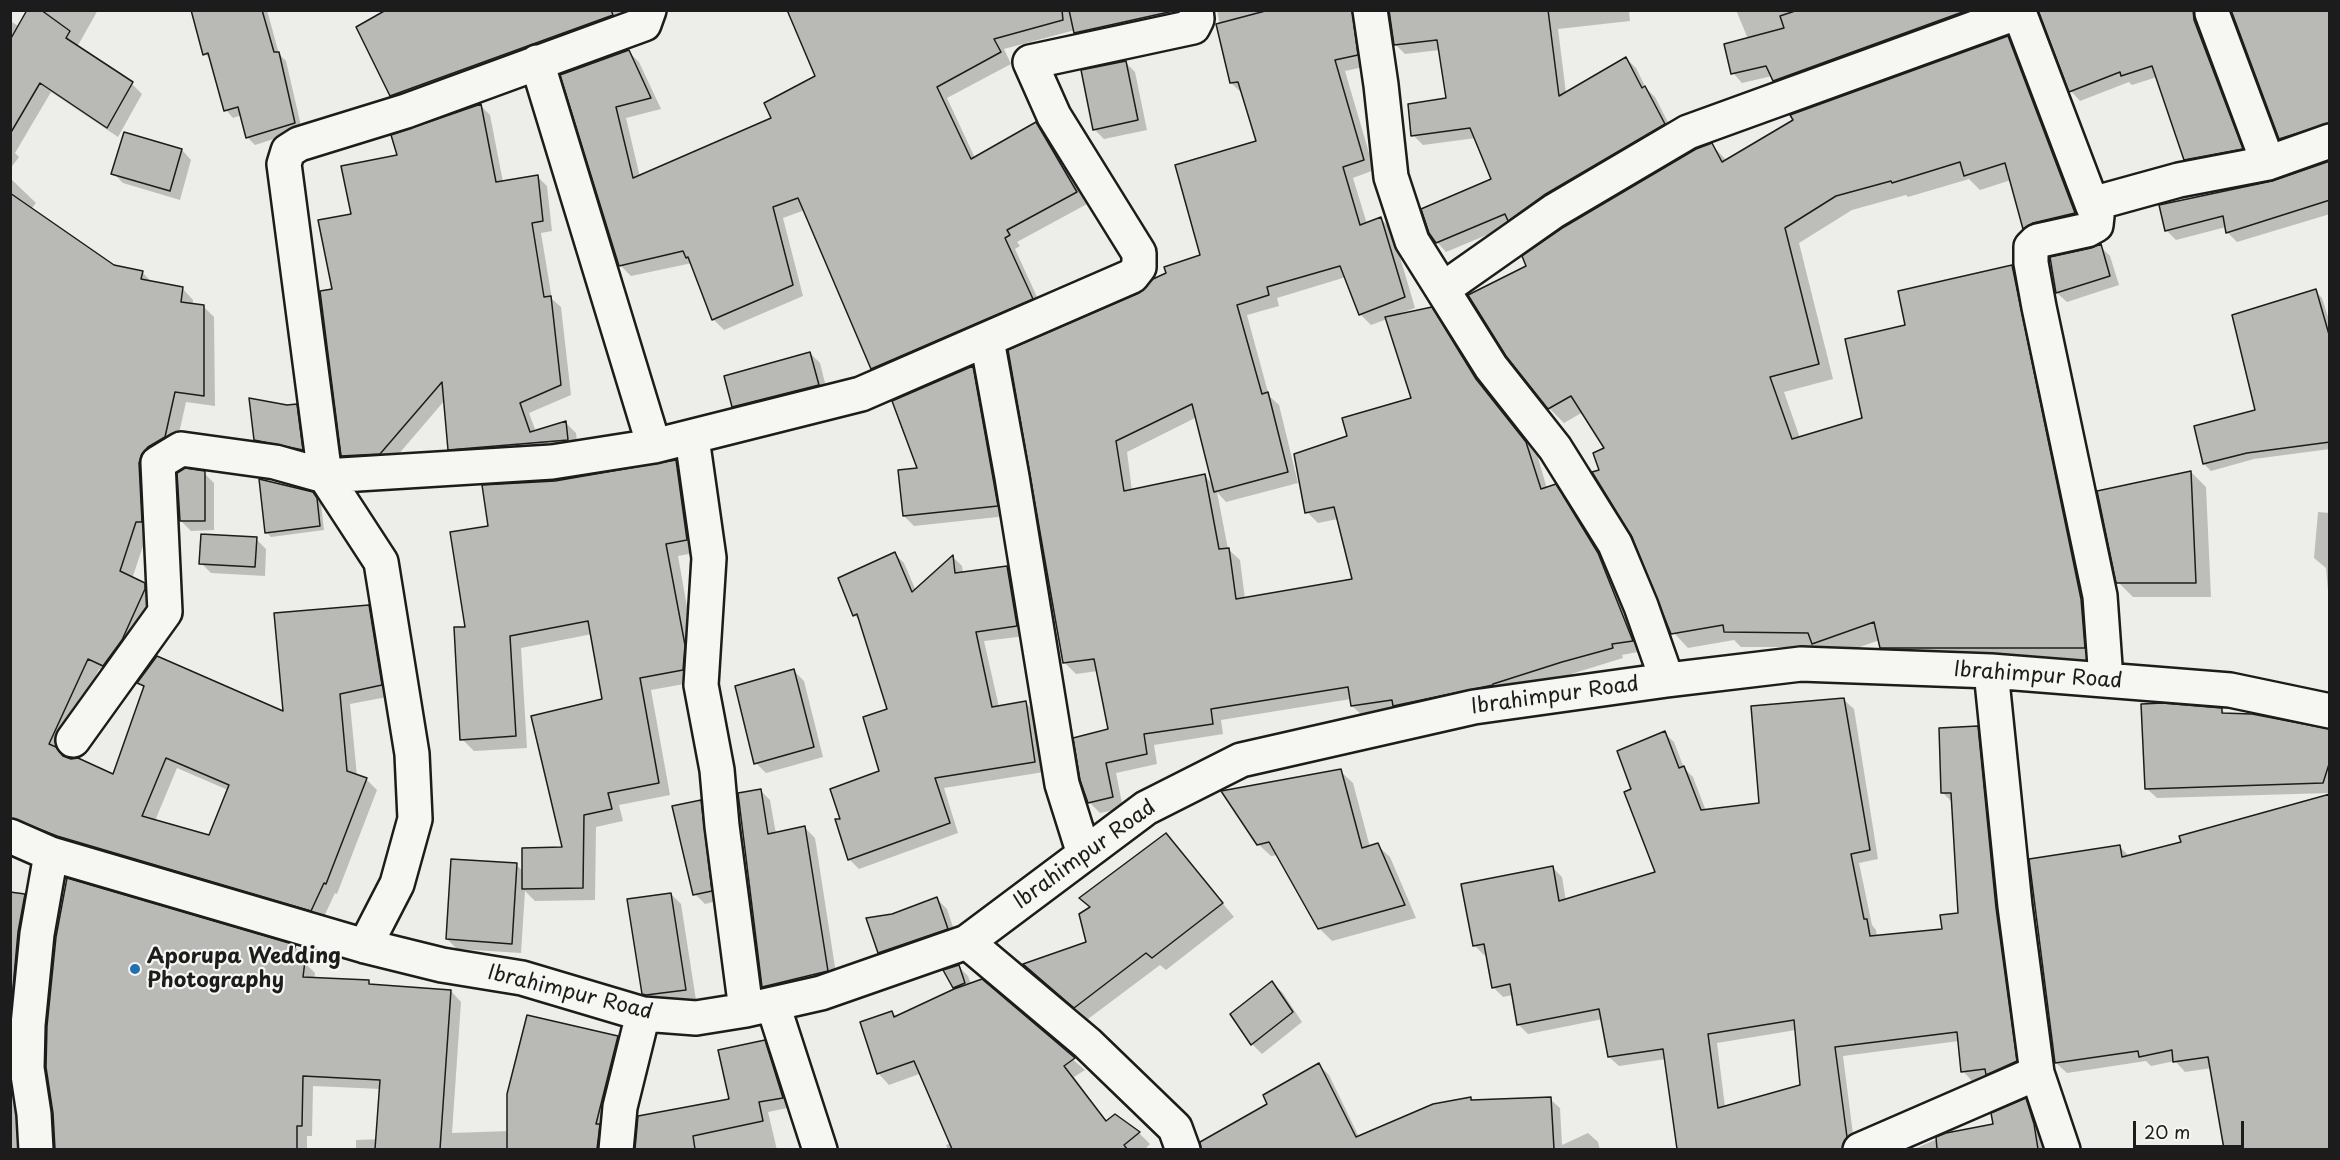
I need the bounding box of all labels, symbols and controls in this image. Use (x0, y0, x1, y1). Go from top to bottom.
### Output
street label: Ibrahimpur Road (1953, 658, 2123, 694)
street label: Ibrahimpur Road (1469, 672, 1641, 720)
street label: Ibrahimpur Road (1009, 795, 1161, 915)
place label: Aporupa Wedding Photography (147, 944, 341, 994)
street label: Ibrahimpur Road (485, 960, 655, 1026)
marker: Aporupa Wedding Photography (128, 962, 142, 976)
scale bar (2136, 1109, 2247, 1147)
text: 20 m (2144, 1118, 2190, 1145)

